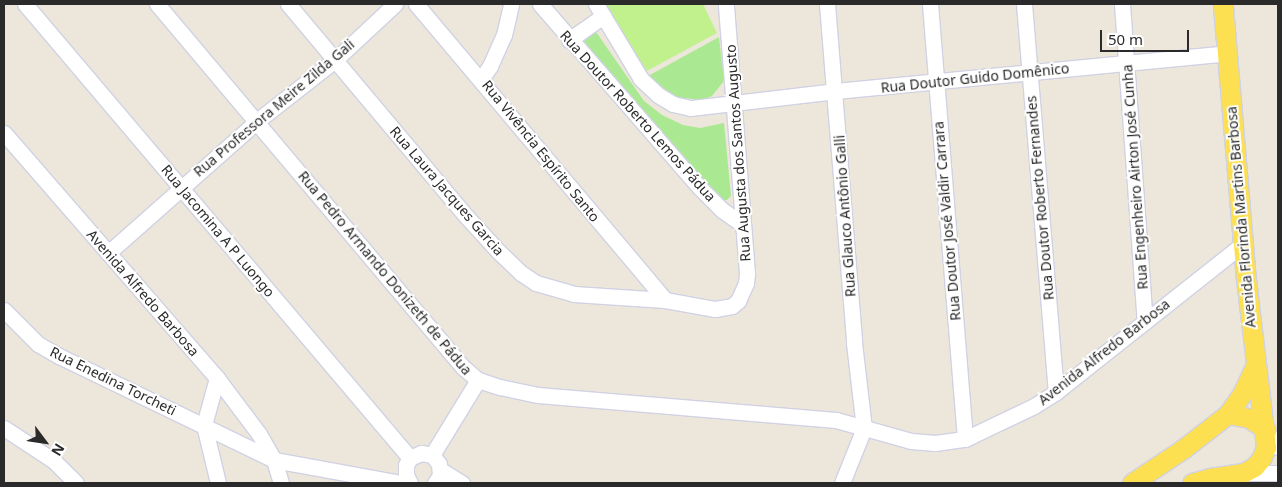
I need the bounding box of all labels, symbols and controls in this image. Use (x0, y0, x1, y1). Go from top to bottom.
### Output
scale bar (1102, 20, 1191, 52)
street label: Rua Doutor Roberto Lemos Pádua (557, 27, 719, 205)
text: 50 m (1108, 29, 1143, 49)
street label: Rua Professora Meire Zilda Gali (190, 36, 358, 180)
street label: Rua Augusta dos Santos Augusto (722, 44, 754, 262)
street label: Rua Doutor Guido Domênico (880, 60, 1070, 96)
street label: Rua Engenheiro Airton José Cunha (1119, 64, 1151, 290)
street label: Rua Vivência Espírito Santo (479, 77, 603, 225)
street label: Rua Doutor Roberto Fernandes (1023, 95, 1057, 301)
street label: Avenida Florinda Martins Barbosa (1223, 106, 1259, 328)
street label: Rua Doutor José Valdir Carrara (930, 121, 964, 321)
street label: Rua Laura Jacques Garcia (386, 123, 508, 259)
street label: Rua Glauco Antônio Galli (831, 134, 859, 298)
street label: Rua Jacomina A P Luongo (158, 161, 278, 301)
street label: Rua Pedro Armando Donizeth de Pádua (295, 168, 475, 378)
street label: Avenida Alfredo Barbosa (83, 226, 203, 360)
street label: Avenida Alfredo Barbosa (1035, 295, 1173, 409)
street label: Rua Enedina Torcheti (47, 343, 179, 419)
north arrow (20, 417, 70, 467)
text: N (47, 440, 69, 460)

